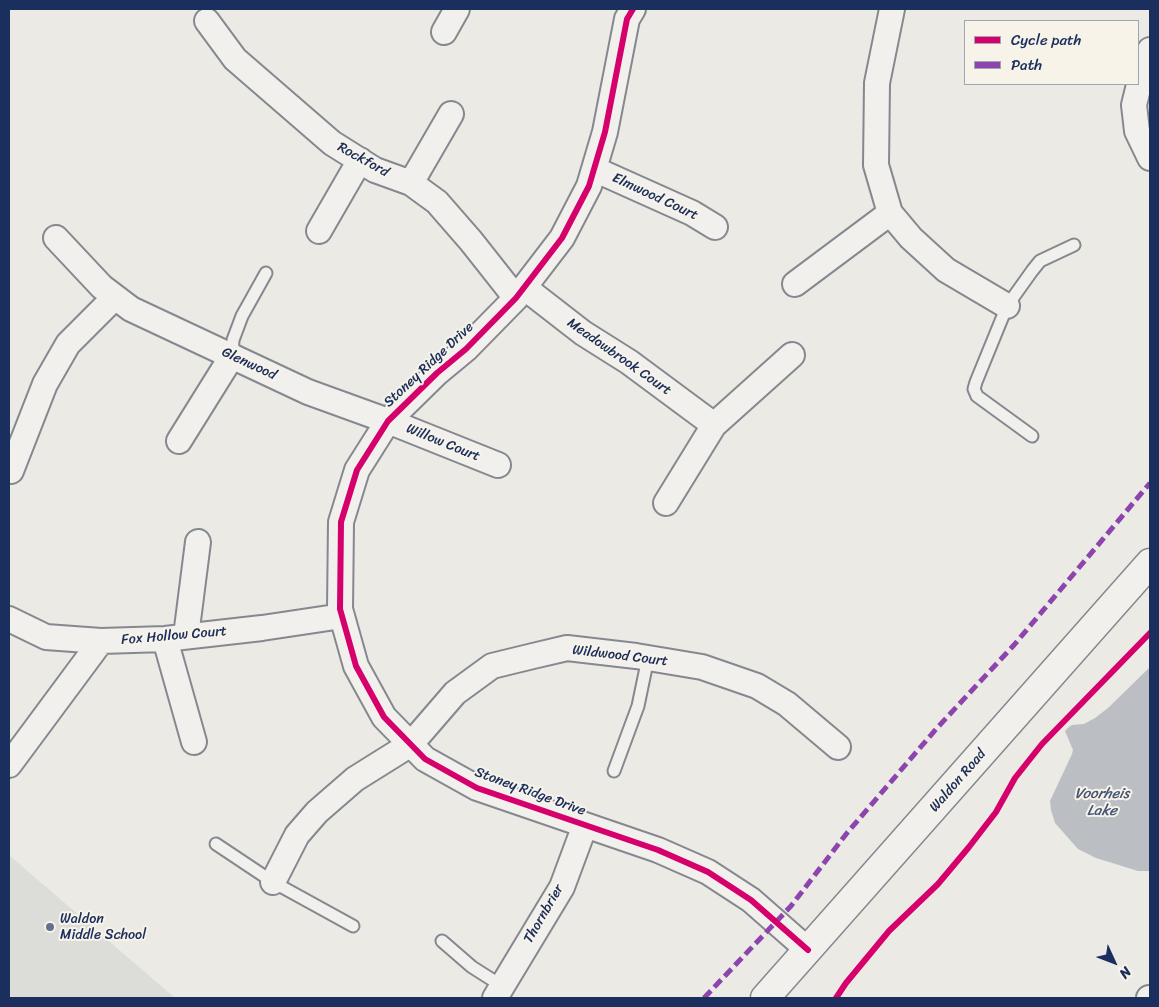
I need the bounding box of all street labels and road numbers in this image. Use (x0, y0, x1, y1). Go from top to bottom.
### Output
street label: Rockford (334, 139, 392, 181)
street label: Elmwood Court (609, 170, 701, 224)
street label: Meadowbrook Court (564, 315, 674, 399)
street label: Stoney Ridge Drive (381, 319, 477, 411)
street label: Glenwood (219, 344, 279, 384)
street label: Willow Court (404, 421, 482, 465)
street label: Fox Hollow Court (120, 623, 228, 649)
street label: Wildwood Court (571, 642, 669, 670)
street label: Waldon Road (926, 746, 990, 816)
street label: Stoney Ridge Drive (472, 764, 588, 820)
street label: Thornbrier (520, 882, 568, 946)

